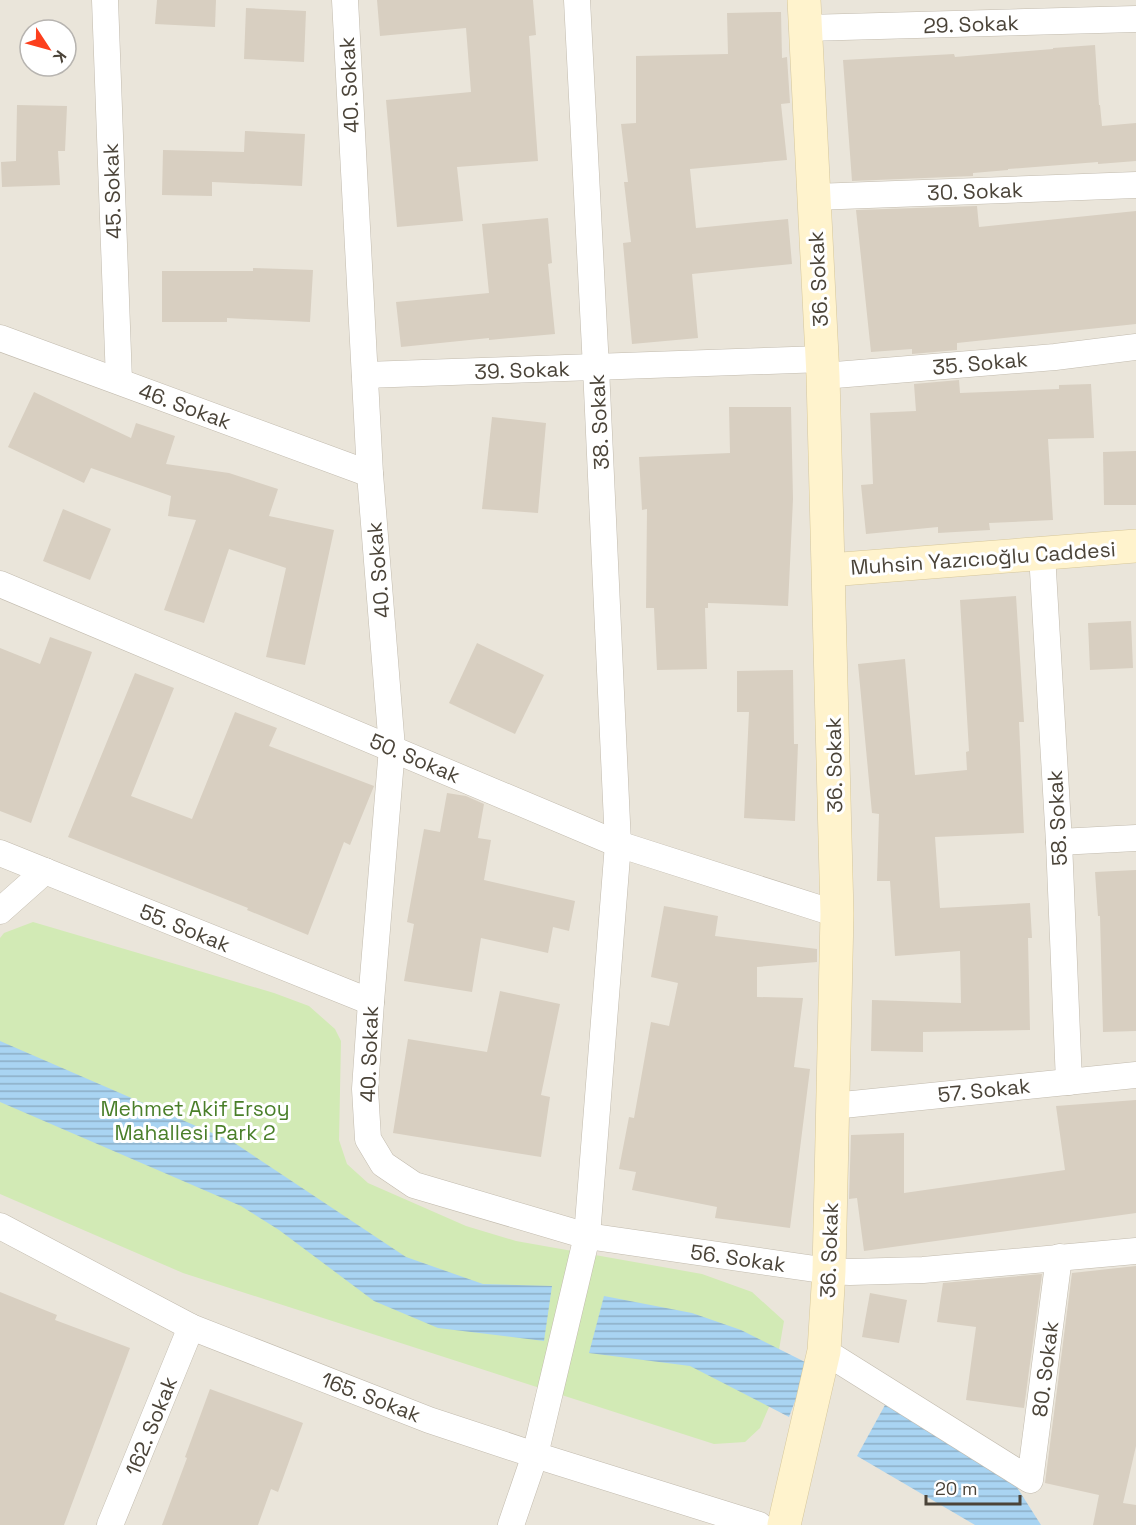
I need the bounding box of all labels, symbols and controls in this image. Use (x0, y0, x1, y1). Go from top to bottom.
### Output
street label: 29. Sokak (923, 9, 1019, 39)
north arrow (18, 18, 78, 78)
street label: 40. Sokak (333, 36, 365, 134)
text: K (48, 46, 71, 67)
street label: 45. Sokak (97, 143, 127, 239)
street label: 30. Sokak (927, 176, 1023, 206)
street label: 36. Sokak (802, 230, 834, 328)
street label: 35. Sokak (931, 345, 1029, 381)
street label: 39. Sokak (474, 355, 570, 385)
street label: 38. Sokak (583, 373, 615, 471)
street label: 46. Sokak (135, 377, 235, 435)
street label: 40. Sokak (360, 521, 396, 619)
street label: Muhsin Yazıcıoğlu Caddesi (849, 535, 1117, 581)
street label: 36. Sokak (820, 717, 848, 813)
street label: 50. Sokak (366, 727, 464, 789)
street label: 58. Sokak (1041, 769, 1073, 867)
street label: 55. Sokak (136, 898, 234, 958)
street label: 40. Sokak (354, 1005, 384, 1103)
street label: 57. Sokak (936, 1072, 1032, 1108)
park label: Mehmet Akif Ersoy Mahallesi Park 2 (100, 1095, 290, 1146)
street label: 36. Sokak (814, 1202, 844, 1298)
street label: 56. Sokak (689, 1238, 787, 1278)
street label: 80. Sokak (1026, 1319, 1064, 1419)
street label: 165. Sokak (317, 1366, 425, 1428)
street label: 162. Sokak (119, 1372, 183, 1480)
scale bar (926, 1468, 1020, 1506)
text: 20 m (935, 1477, 978, 1500)

